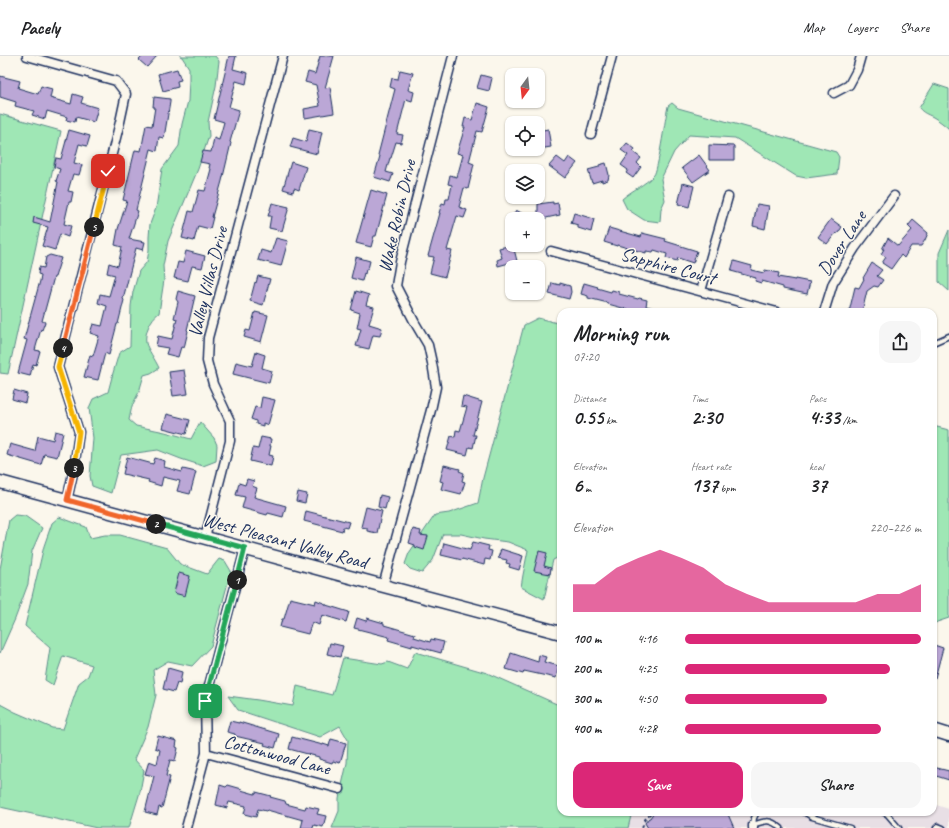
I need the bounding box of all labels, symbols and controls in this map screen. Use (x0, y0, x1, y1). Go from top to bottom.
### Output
text: Pacely (20, 16, 60, 40)
text: Map (803, 19, 825, 36)
text: Layers (847, 19, 878, 36)
text: Share (900, 19, 929, 36)
north arrow (505, 68, 545, 108)
map controls (505, 68, 545, 300)
button: locate (505, 116, 545, 156)
pin (91, 154, 125, 188)
street label: Wake Robin Drive (372, 156, 422, 275)
icon: check (97, 160, 119, 182)
button: layers (505, 164, 545, 204)
street label: Dover Lane (812, 205, 873, 280)
button: + (505, 212, 545, 252)
pin: 5 (84, 217, 104, 237)
text: 5 (92, 220, 96, 234)
street label: Valley Villas Drive (183, 222, 234, 340)
street label: Sapphire Court (618, 242, 721, 291)
button: − (505, 260, 545, 300)
text: Morning run (573, 320, 669, 348)
button: share (879, 321, 921, 363)
pin: 4 (53, 338, 73, 358)
text: 4 (61, 341, 65, 355)
text: 07:20 (573, 349, 599, 365)
text: Distance (573, 391, 606, 405)
text: Time (691, 391, 708, 405)
text: Pace (809, 391, 826, 405)
text: 0.55 (573, 405, 603, 430)
text: 2:30 (691, 405, 722, 430)
text: 4:33 (809, 405, 840, 430)
text: km (603, 413, 617, 427)
text: /km (840, 413, 857, 427)
pin: 3 (64, 458, 84, 478)
text: Elevation (573, 459, 607, 473)
text: Heart rate (691, 459, 731, 473)
text: kcal (809, 459, 824, 473)
text: 3 (72, 461, 76, 475)
text: 6 (573, 473, 582, 498)
text: 137 (691, 473, 718, 498)
text: 37 (809, 473, 827, 498)
text: m (582, 481, 591, 495)
text: bpm (718, 481, 736, 495)
street label: West Pleasant Valley Road (200, 508, 373, 575)
pin: 2 (146, 514, 166, 534)
text: 2 (154, 517, 158, 531)
text: Elevation (573, 520, 613, 536)
text: 220–226 m (870, 520, 921, 536)
pin: 1 (227, 570, 247, 590)
text: 1 (235, 573, 239, 587)
text: 100 m (573, 631, 601, 647)
text: 4:16 (637, 631, 657, 647)
text: 200 m (573, 661, 601, 677)
text: 4:25 (637, 661, 657, 677)
pin (188, 684, 222, 718)
icon: arrive (194, 690, 216, 712)
text: 300 m (573, 691, 601, 707)
text: 4:50 (637, 691, 657, 707)
text: 400 m (573, 721, 601, 737)
text: 4:28 (637, 721, 657, 737)
street label: Cottonwood Lane (221, 729, 335, 781)
button: Save (573, 762, 743, 808)
button: Share (751, 762, 921, 808)

